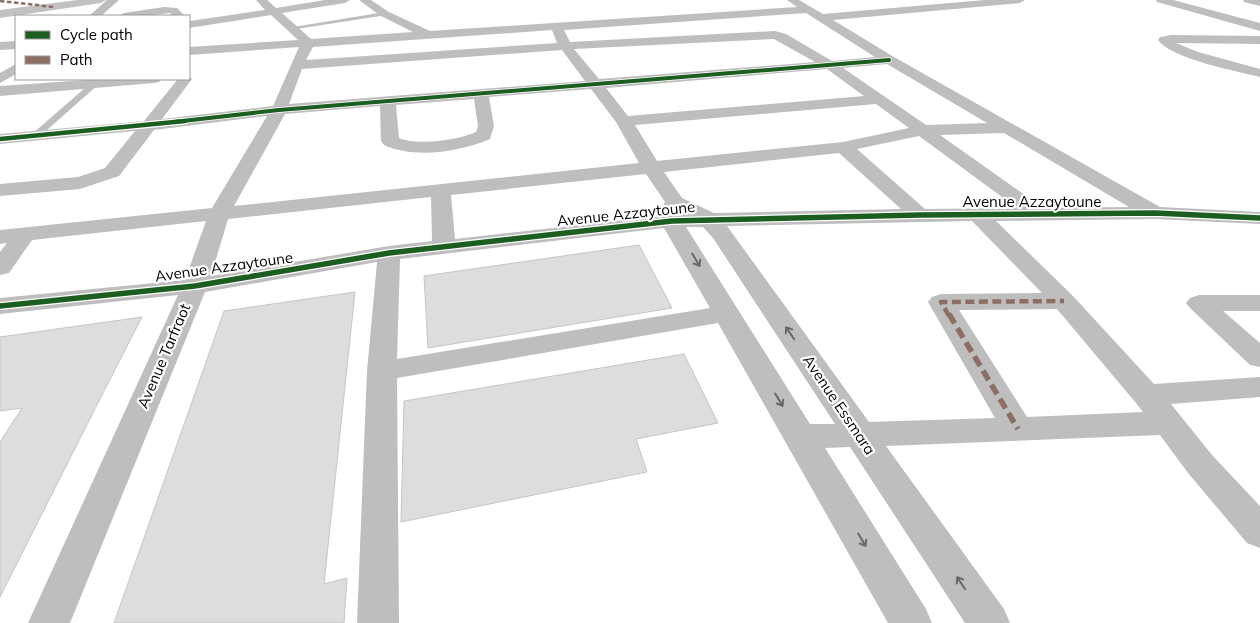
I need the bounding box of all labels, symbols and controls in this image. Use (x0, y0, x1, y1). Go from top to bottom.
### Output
legend (15, 15, 190, 80)
text: Cycle path (60, 25, 133, 44)
text: Path (60, 50, 92, 69)
street label: Avenue Azzaytoune (962, 192, 1102, 211)
street label: Avenue Azzaytoune (556, 197, 696, 230)
street label: Avenue Azzaytoune (154, 247, 294, 286)
one-way arrow (692, 253, 702, 267)
street label: Avenue Tarfraot (133, 300, 194, 411)
one-way arrow (785, 327, 795, 341)
street label: Avenue Essmara (799, 351, 880, 458)
one-way arrow (774, 392, 784, 407)
one-way arrow (857, 532, 867, 546)
one-way arrow (956, 576, 966, 590)

